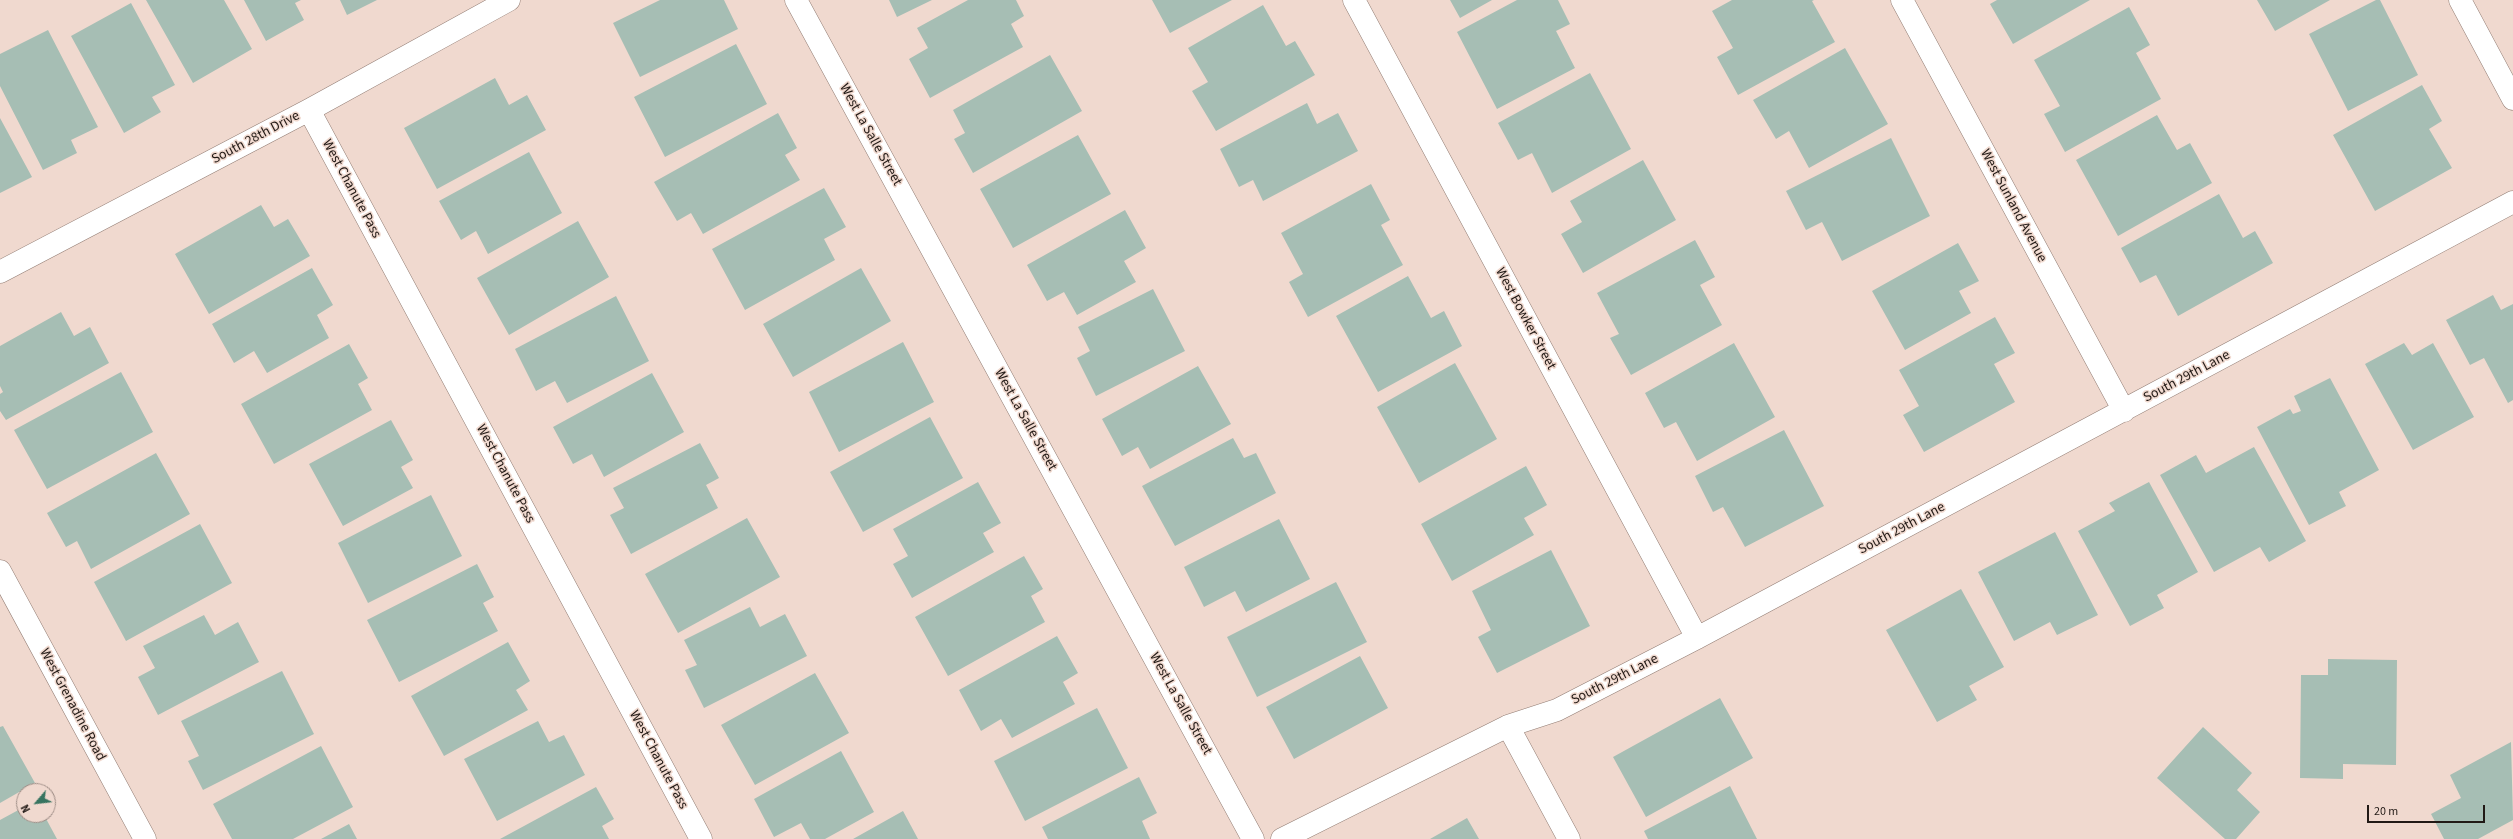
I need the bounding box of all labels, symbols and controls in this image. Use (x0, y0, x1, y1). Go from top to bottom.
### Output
street label: West La Salle Street (835, 81, 905, 189)
street label: South 28th Drive (209, 108, 303, 168)
street label: West Chanute Pass (318, 137, 384, 241)
street label: West Sunland Avenue (1976, 147, 2050, 265)
street label: West Bowker Street (1491, 265, 1559, 373)
street label: South 29th Lane (2141, 347, 2233, 407)
street label: West La Salle Street (990, 366, 1060, 474)
street label: West Chanute Pass (472, 422, 538, 526)
street label: South 29th Lane (1856, 499, 1948, 559)
street label: West Grenadine Road (35, 646, 109, 764)
street label: West La Salle Street (1145, 650, 1215, 758)
street label: South 29th Lane (1569, 651, 1661, 709)
street label: West Chanute Pass (625, 708, 691, 812)
north arrow (16, 783, 56, 823)
scale bar (2369, 797, 2487, 823)
text: N (18, 802, 34, 815)
text: 20 m (2374, 803, 2398, 820)

